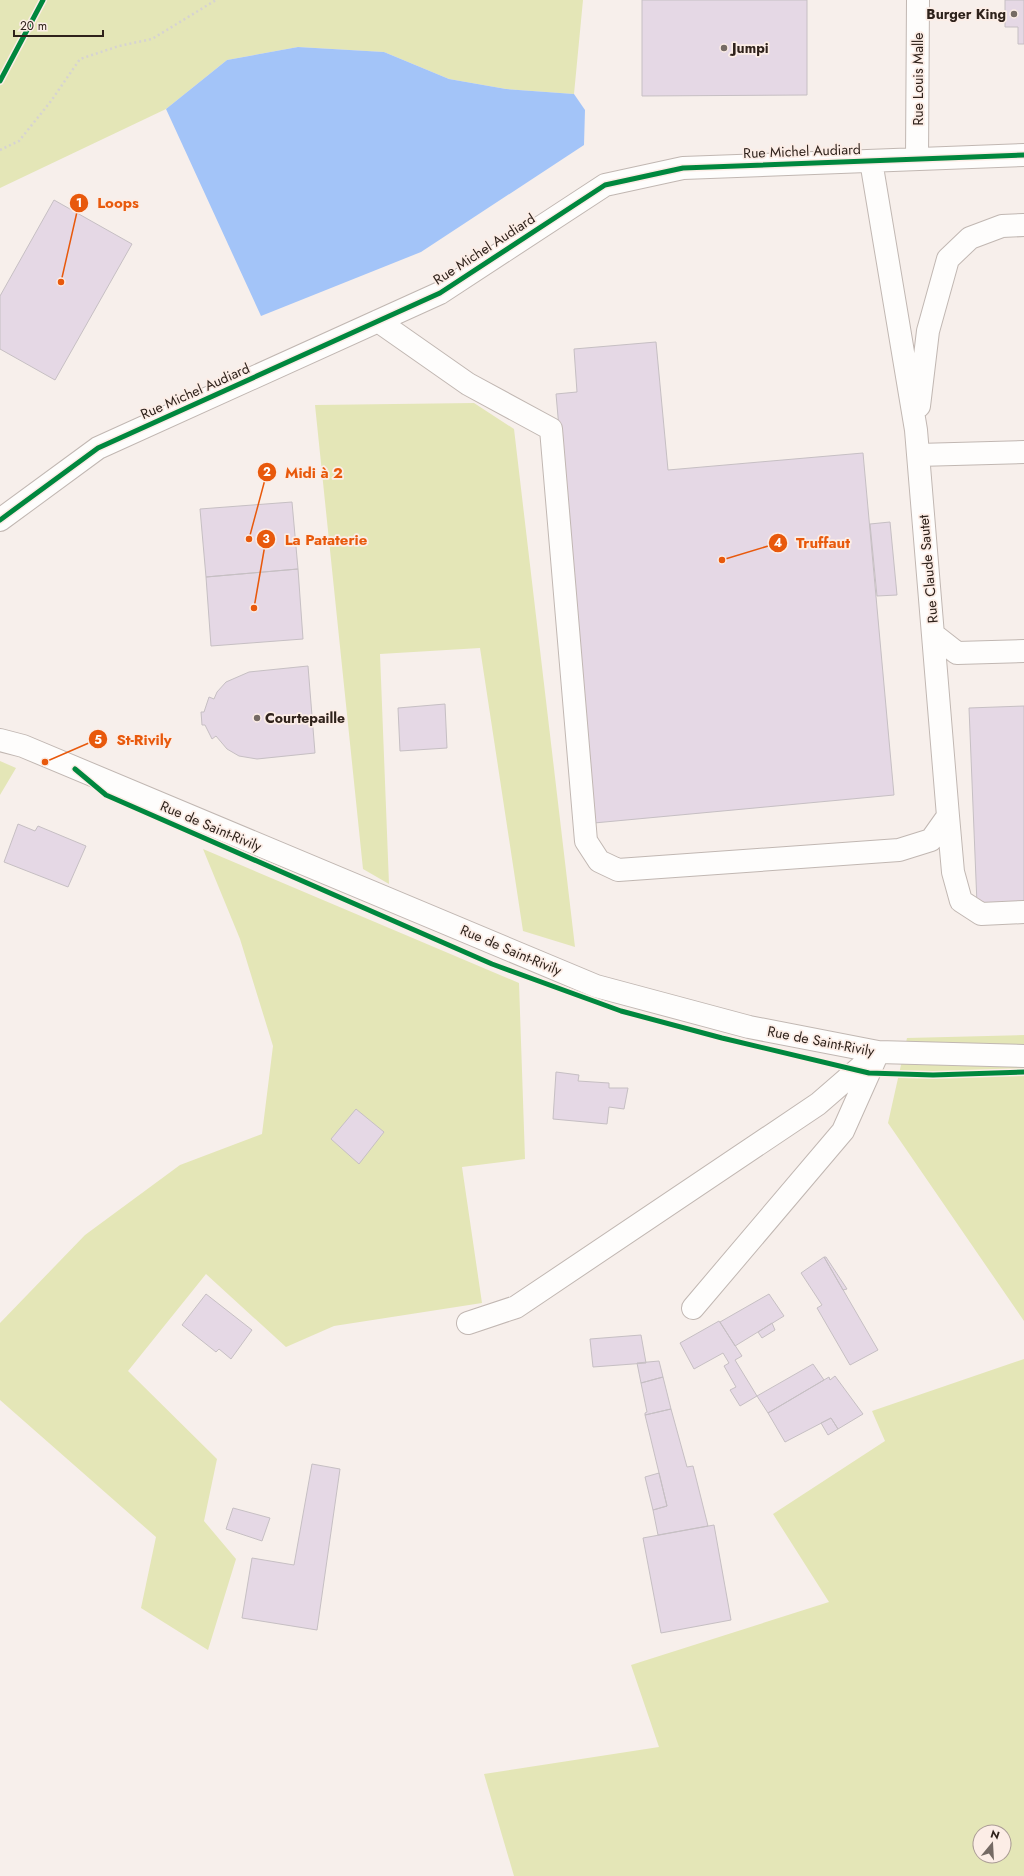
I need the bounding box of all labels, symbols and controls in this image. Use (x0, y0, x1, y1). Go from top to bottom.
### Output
place label: Burger King (926, 4, 1006, 24)
marker: Burger King (1009, 9, 1019, 19)
scale bar (14, 12, 103, 38)
text: 20 m (20, 17, 47, 35)
street label: Rue Louis Malle (908, 32, 928, 126)
place label: Jumpi (729, 38, 769, 58)
marker: Jumpi (719, 43, 729, 53)
street label: Rue Michel Audiard (743, 139, 861, 163)
callout: Loops (69, 189, 146, 216)
text: Loops (97, 192, 139, 214)
text: 1 (76, 194, 82, 212)
street label: Rue Michel Audiard (429, 209, 539, 289)
street label: Rue Michel Audiard (137, 358, 253, 424)
callout: Midi à 2 (257, 459, 351, 486)
text: Midi à 2 (285, 462, 343, 484)
text: 2 (263, 463, 271, 481)
street label: Rue Claude Sautet (913, 513, 943, 624)
callout: La Pataterie (256, 526, 375, 553)
text: La Pataterie (285, 529, 368, 551)
callout: Truffaut (768, 529, 858, 556)
text: 3 (262, 530, 270, 548)
text: Truffaut (796, 532, 850, 554)
text: 4 (774, 534, 782, 552)
place label: Courtepaille (265, 708, 345, 728)
marker: Courtepaille (252, 713, 262, 723)
callout: St-Rivily (88, 726, 179, 753)
text: St-Rivily (116, 729, 172, 751)
text: 5 (94, 731, 102, 749)
street label: Rue de Saint-Rivily (157, 796, 266, 857)
street label: Rue de Saint-Rivily (457, 920, 566, 981)
street label: Rue de Saint-Rivily (766, 1021, 877, 1061)
north arrow (972, 1824, 1012, 1864)
text: N (988, 1826, 1002, 1843)

